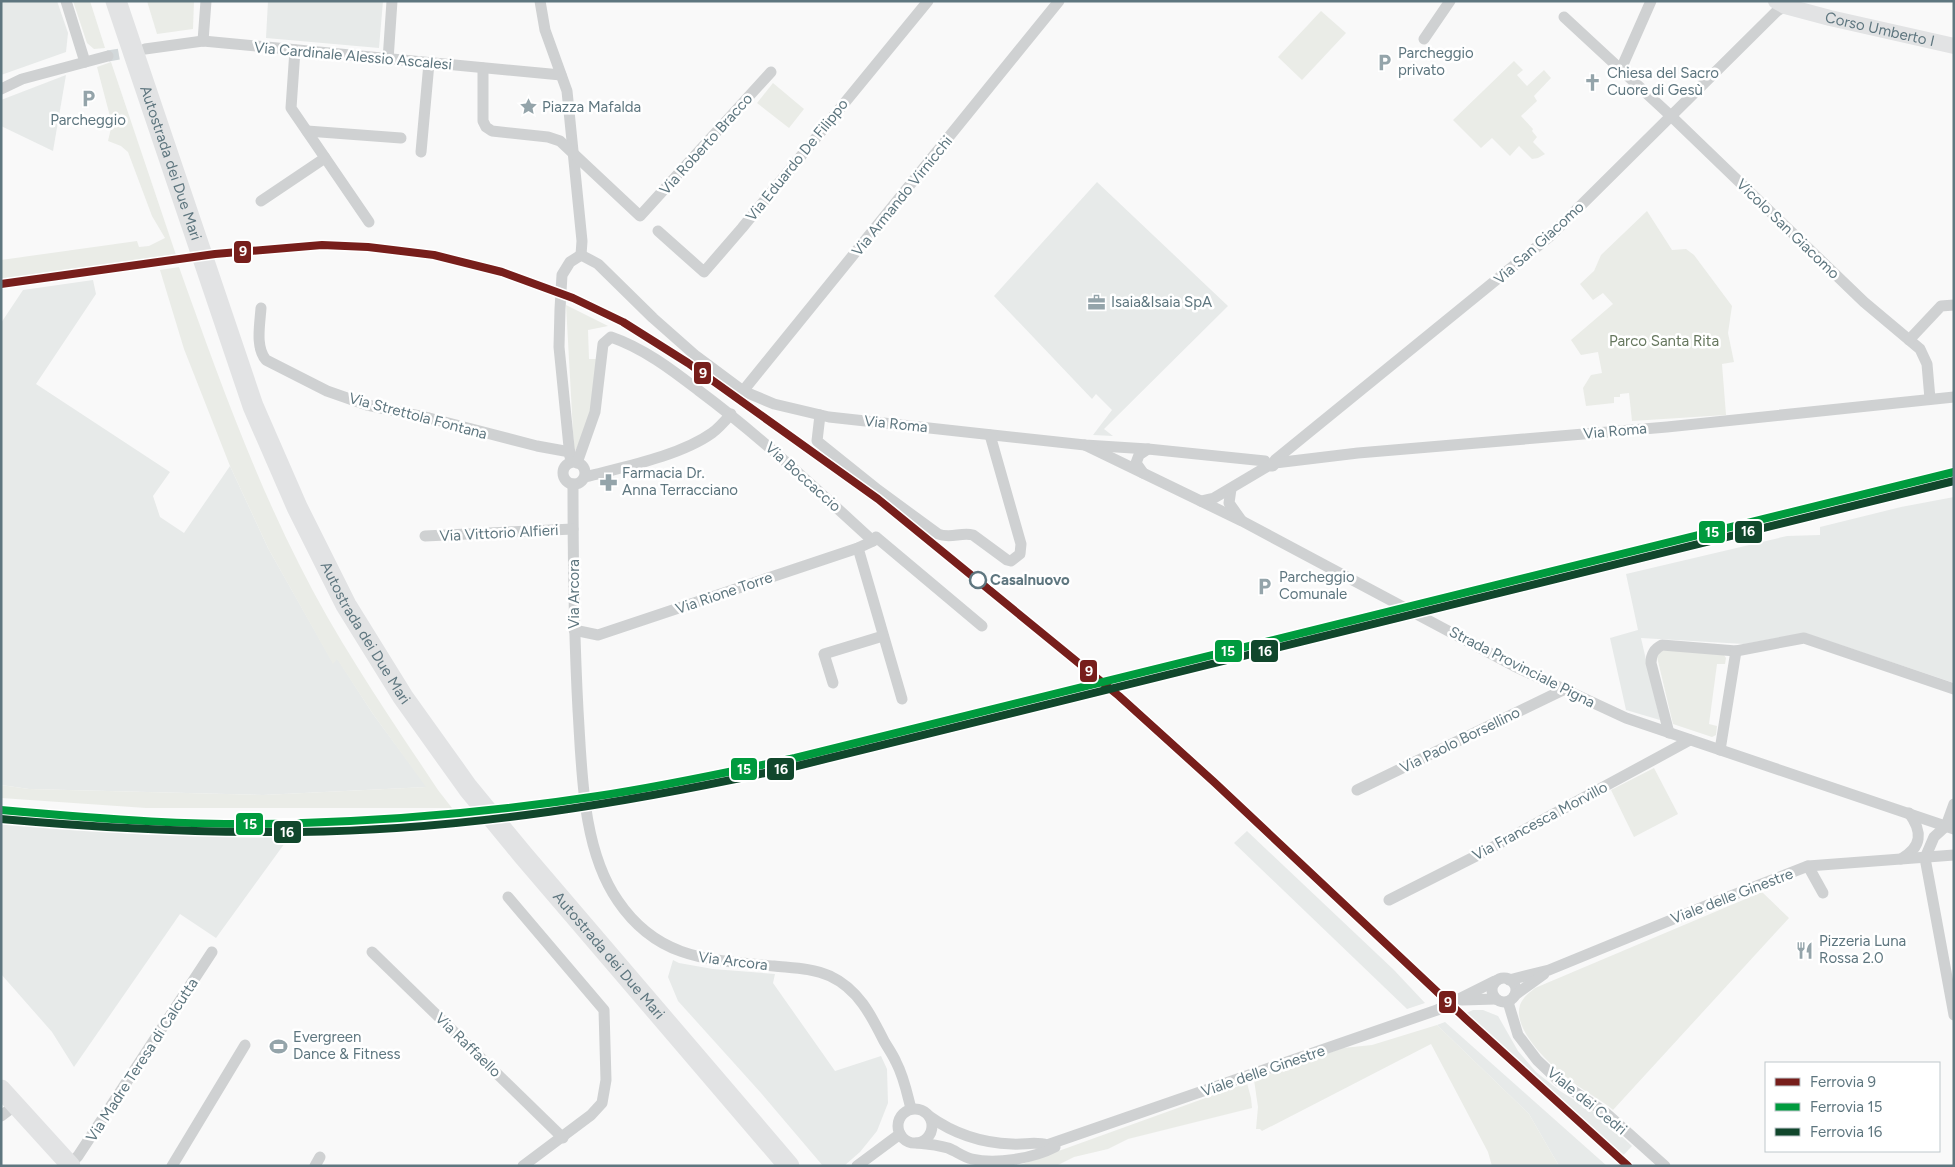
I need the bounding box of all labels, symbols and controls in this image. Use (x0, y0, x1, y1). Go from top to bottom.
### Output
street label: Corso Umberto I (1823, 8, 1936, 50)
street label: Via Cardinale Alessio Ascalesi (253, 38, 453, 74)
place label: Parcheggio privato (1398, 44, 1474, 79)
parking icon: Parcheggio privato (1374, 52, 1394, 72)
place label: Chiesa del Sacro Cuore di Gesù (1607, 64, 1719, 99)
church icon: Chiesa del Sacro Cuore di Gesù (1583, 72, 1603, 92)
street label: Autostrada dei Due Mari (136, 83, 205, 243)
parking icon: Parcheggio (78, 89, 98, 109)
street label: Via Roberto Bracco (656, 89, 756, 198)
street label: Via Eduardo De Filippo (742, 95, 852, 225)
place icon: Piazza Mafalda (518, 97, 538, 117)
place label: Piazza Mafalda (542, 98, 641, 116)
place label: Parcheggio (50, 111, 126, 129)
street label: Via Armando Virnicchi (848, 132, 956, 260)
street label: Vicolo San Giacomo (1733, 175, 1843, 283)
street label: Via San Giacomo (1490, 198, 1588, 288)
line badge: 9 (233, 240, 252, 264)
text: 9 (239, 243, 247, 260)
office icon: Isaia&Isaia SpA (1087, 292, 1107, 312)
place label: Isaia&Isaia SpA (1111, 293, 1212, 311)
park label: Parco Santa Rita (1609, 332, 1719, 350)
line badge: 9 (693, 361, 712, 385)
text: 9 (699, 365, 707, 382)
street label: Via Strettola Fontana (347, 389, 489, 443)
street label: Via Roma (863, 412, 929, 436)
street label: Via Roma (1582, 419, 1648, 443)
street label: Via Boccaccio (762, 438, 845, 516)
place label: Farmacia Dr. Anna Terracciano (622, 464, 738, 499)
pharmacy icon: Farmacia Dr. Anna Terracciano (598, 472, 618, 492)
line badge: 15 (1698, 520, 1726, 544)
line badge: 16 (1734, 520, 1763, 544)
street label: Via Vittorio Alfieri (439, 521, 559, 545)
text: 16 (1741, 523, 1755, 540)
text: 15 (1705, 524, 1719, 541)
street label: Autostrada dei Due Mari (317, 559, 414, 708)
street label: Via Arcora (565, 559, 583, 629)
street label: Via Rione Torre (673, 568, 775, 618)
place label: Parcheggio Comunale (1279, 568, 1355, 603)
marker: Casalnuovo (969, 571, 987, 589)
place label: Casalnuovo (990, 571, 1070, 589)
parking icon: Parcheggio Comunale (1255, 576, 1275, 596)
street label: Strada Provinciale Pigna (1446, 622, 1598, 712)
line badge: 15 (1214, 639, 1243, 663)
line badge: 16 (1250, 639, 1279, 663)
text: 15 (1221, 643, 1235, 660)
text: 16 (1258, 643, 1272, 660)
line badge: 9 (1079, 659, 1098, 683)
text: 9 (1085, 663, 1093, 680)
street label: Via Paolo Borsellino (1397, 703, 1523, 777)
line badge: 15 (730, 757, 758, 781)
line badge: 16 (766, 757, 795, 781)
text: 15 (737, 761, 751, 778)
text: 16 (774, 761, 788, 778)
street label: Via Francesca Morvillo (1469, 778, 1611, 864)
line badge: 15 (235, 812, 264, 836)
text: 15 (243, 816, 257, 833)
line badge: 16 (273, 820, 302, 844)
text: 16 (280, 824, 294, 841)
street label: Viale delle Ginestre (1668, 864, 1796, 928)
street label: Autostrada dei Due Mari (549, 888, 668, 1023)
place label: Pizzeria Luna Rossa 2.0 (1819, 932, 1906, 967)
restaurant icon: Pizzeria Luna Rossa 2.0 (1795, 940, 1815, 960)
street label: Via Arcora (697, 948, 769, 974)
street label: Via Madre Teresa di Calcutta (82, 975, 202, 1145)
line badge: 9 (1438, 990, 1457, 1014)
text: 9 (1444, 994, 1452, 1011)
street label: Via Raffaello (431, 1009, 505, 1081)
place label: Evergreen Dance & Fitness (293, 1028, 401, 1063)
sports icon: Evergreen Dance & Fitness (269, 1036, 289, 1056)
street label: Viale delle Ginestre (1199, 1041, 1327, 1101)
legend (1765, 1062, 1940, 1152)
street label: Viale dei Cedri (1544, 1063, 1630, 1139)
text: Ferrovia 9 (1810, 1073, 1876, 1091)
text: Ferrovia 15 (1810, 1098, 1882, 1116)
text: Ferrovia 16 (1810, 1123, 1883, 1141)

